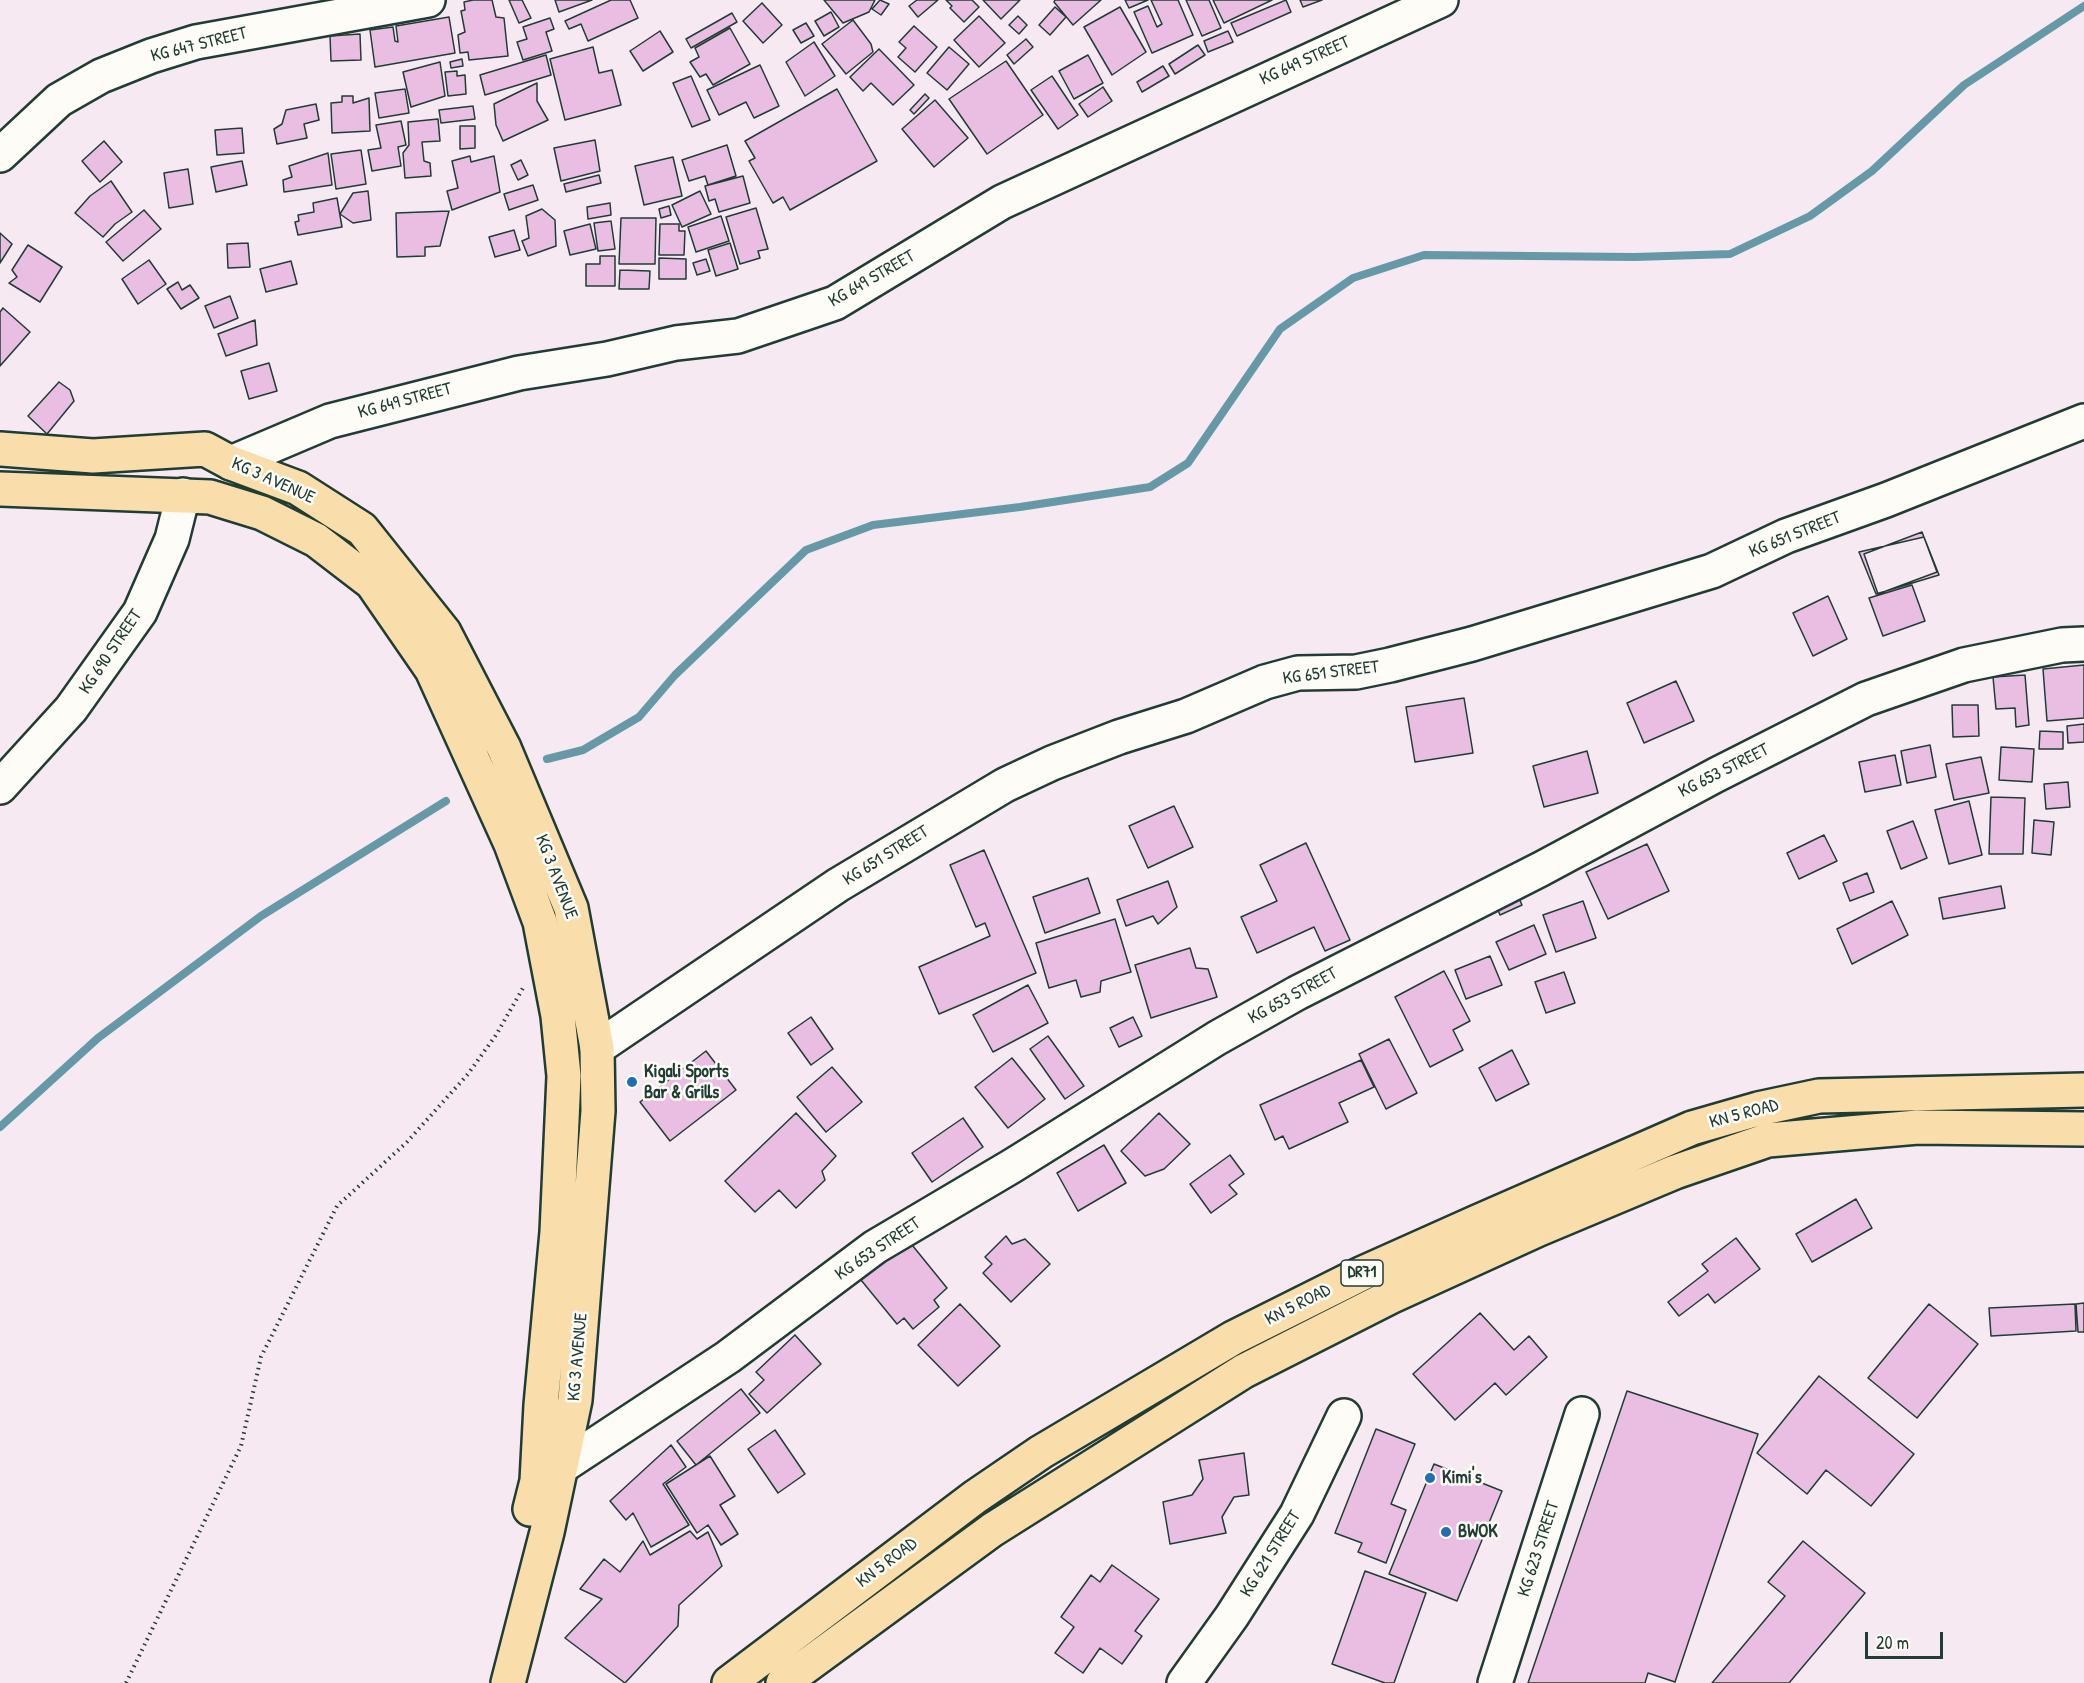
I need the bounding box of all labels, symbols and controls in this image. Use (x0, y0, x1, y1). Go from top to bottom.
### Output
street label: KG 647 STREET (149, 23, 249, 67)
street label: KG 649 STREET (1257, 32, 1353, 90)
street label: KG 649 STREET (825, 246, 919, 312)
street label: KG 649 STREET (356, 378, 454, 424)
street label: KG 3 AVENUE (228, 453, 318, 509)
street label: KG 651 STREET (1746, 507, 1844, 563)
street label: KG 690 STREET (75, 606, 147, 698)
street label: KG 651 STREET (1282, 656, 1380, 690)
street label: KG 653 STREET (1675, 739, 1773, 803)
street label: KG 651 STREET (839, 821, 933, 891)
street label: KG 3 AVENUE (530, 832, 582, 922)
street label: KG 653 STREET (1245, 963, 1341, 1029)
place label: Kigali Sports Bar & Grills (644, 1061, 729, 1104)
marker: Kigali Sports Bar & Grills (625, 1075, 639, 1089)
street label: KN 5 ROAD (1707, 1094, 1781, 1134)
street label: KG 653 STREET (831, 1213, 925, 1285)
road number: DR71 (1341, 1260, 1383, 1286)
street label: KN 5 ROAD (1262, 1279, 1334, 1331)
street label: KG 3 AVENUE (563, 1312, 593, 1402)
place label: Kimi's (1442, 1467, 1482, 1489)
marker: Kimi's (1423, 1471, 1437, 1485)
street label: KG 623 STREET (1513, 1498, 1565, 1600)
street label: KG 621 STREET (1236, 1507, 1306, 1601)
place label: BWOK (1458, 1521, 1498, 1543)
marker: BWOK (1439, 1525, 1453, 1539)
street label: KN 5 ROAD (852, 1533, 922, 1593)
scale bar (1868, 1620, 1946, 1658)
text: 20 m (1876, 1630, 1909, 1655)

